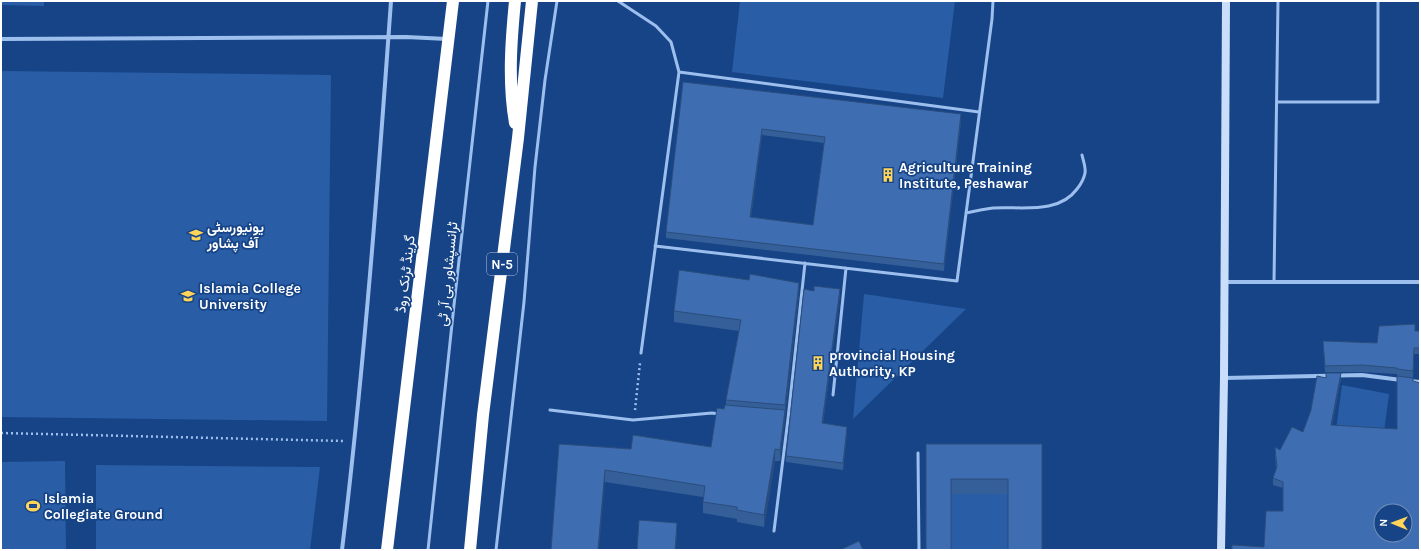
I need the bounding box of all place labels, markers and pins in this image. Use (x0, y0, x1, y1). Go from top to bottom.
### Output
place label: Agriculture Training Institute, Peshawar (899, 159, 1032, 192)
building icon: Agriculture Training Institute, Peshawar (880, 167, 896, 183)
place label: یونیورسٹی آف پشاور (206, 219, 264, 253)
school or university icon: یونیورسٹی آف پشاور (188, 227, 204, 243)
place label: Islamia College University (199, 280, 301, 313)
school or university icon: Islamia College University (180, 288, 196, 304)
place label: provincial Housing Authority, KP (829, 347, 955, 380)
building icon: provincial Housing Authority, KP (810, 355, 826, 371)
place label: Islamia Collegiate Ground (44, 490, 163, 523)
sports icon: Islamia Collegiate Ground (25, 498, 41, 514)

